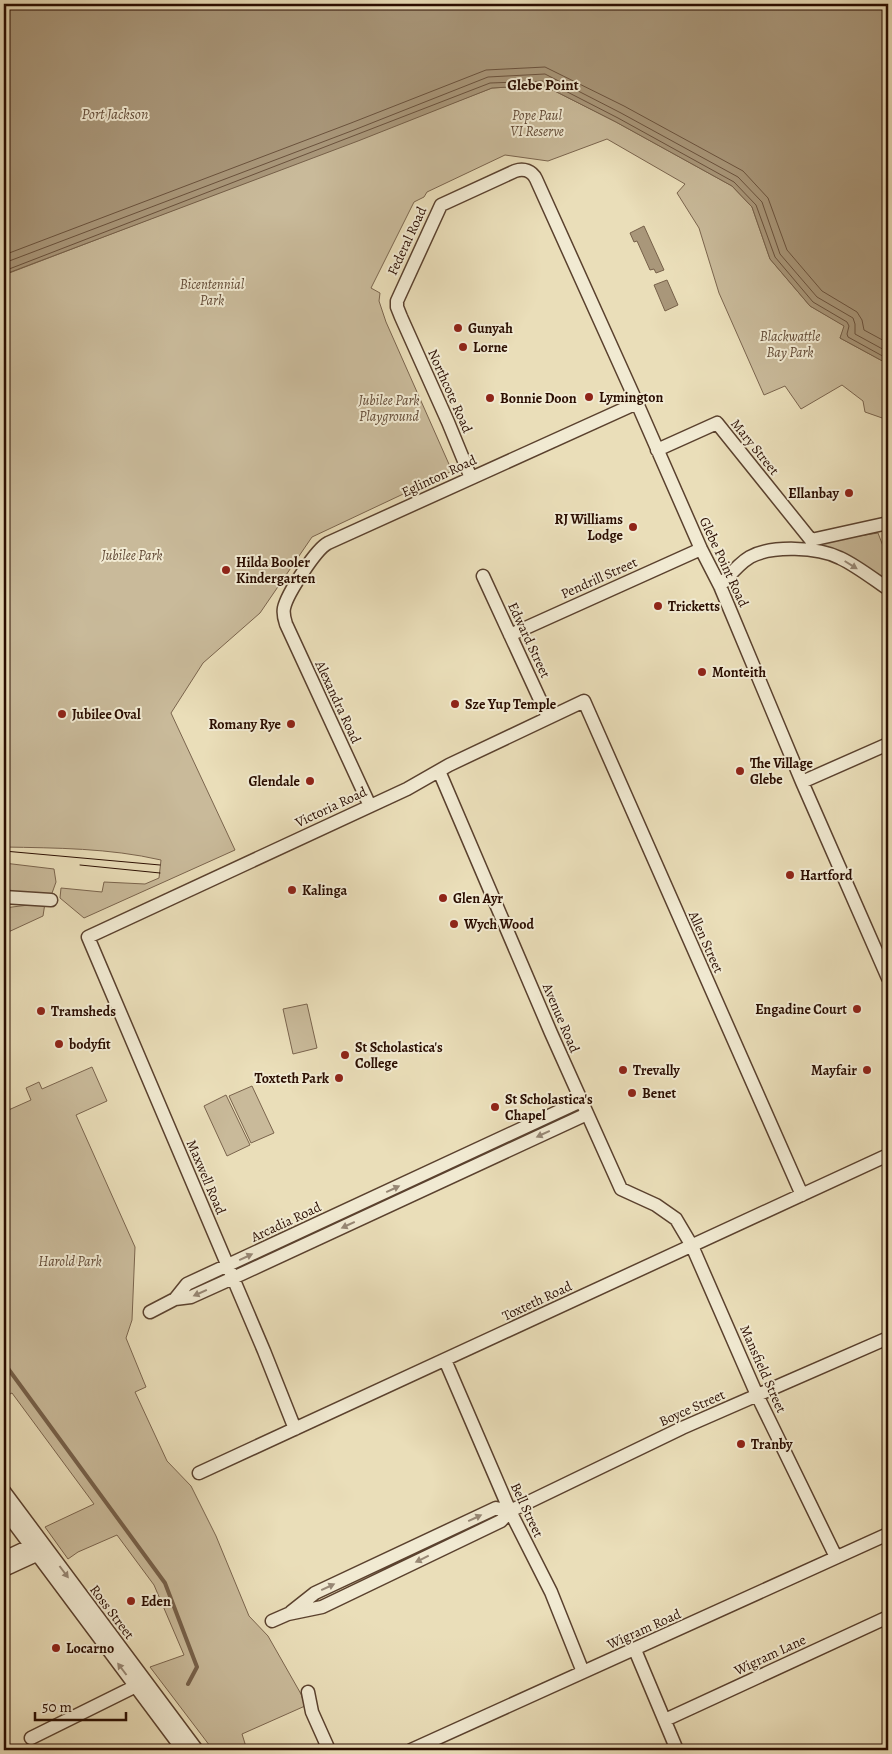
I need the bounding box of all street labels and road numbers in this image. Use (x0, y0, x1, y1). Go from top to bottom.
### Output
street label: Federal Road (383, 203, 431, 278)
street label: Northcote Road (423, 346, 477, 436)
street label: Mary Street (726, 415, 784, 479)
street label: Eglinton Road (398, 450, 480, 502)
street label: Glebe Point Road (695, 514, 753, 611)
street label: Pendrill Street (558, 553, 641, 603)
street label: Edward Street (503, 599, 555, 681)
street label: Alexandra Road (310, 657, 366, 747)
street label: Victoria Road (291, 782, 370, 832)
street label: Allen Street (684, 907, 728, 976)
street label: Avenue Road (537, 979, 584, 1056)
street label: Maxwell Road (182, 1137, 230, 1218)
street label: Arcadia Road (247, 1197, 325, 1247)
street label: Toxteth Road (499, 1276, 575, 1325)
street label: Mansfield Street (735, 1322, 791, 1416)
street label: Boyce Street (656, 1385, 728, 1431)
street label: Bell Street (506, 1479, 548, 1541)
street label: Ross Street (85, 1581, 139, 1643)
street label: Wigram Road (603, 1604, 684, 1654)
street label: Wigram Lane (730, 1630, 809, 1680)

